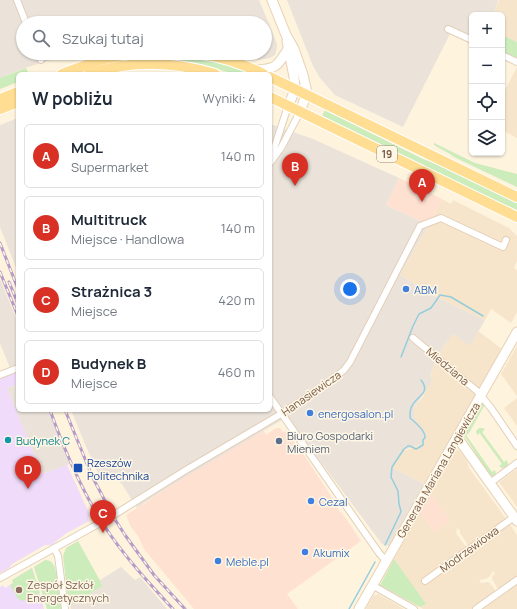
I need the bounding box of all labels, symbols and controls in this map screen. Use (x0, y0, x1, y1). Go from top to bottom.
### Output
map controls (469, 12, 505, 156)
button: + (469, 12, 505, 48)
search box (16, 16, 272, 60)
icon: search (30, 27, 52, 49)
text: Szukaj tutaj (62, 28, 144, 49)
button: − (469, 48, 505, 84)
button: locate (469, 84, 505, 120)
text: W pobliżu (32, 87, 113, 110)
text: Wyniki: 4 (203, 89, 256, 107)
button: layers (469, 120, 505, 156)
text: MOL (71, 137, 103, 158)
road number: 19 (377, 146, 397, 162)
text: A (42, 147, 50, 165)
text: 140 m (221, 147, 255, 165)
pin: B (282, 153, 308, 186)
text: Supermarket (71, 158, 149, 176)
pin: A (409, 169, 435, 202)
text: Multitruck (71, 209, 147, 230)
text: B (42, 219, 50, 237)
text: 140 m (221, 219, 255, 237)
text: Miejsce · Handlowa (71, 230, 184, 248)
your location (340, 279, 360, 299)
text: Strażnica 3 (71, 281, 152, 302)
place label: ABM (414, 282, 437, 297)
marker: ABM (401, 284, 411, 294)
text: C (41, 291, 51, 309)
text: 420 m (218, 291, 255, 309)
text: Miejsce (71, 302, 117, 320)
street label: Miedziana (423, 344, 473, 388)
text: Budynek B (71, 353, 146, 374)
text: D (41, 363, 51, 381)
text: 460 m (218, 363, 255, 381)
street label: Hanasiewicza (278, 367, 344, 419)
text: Miejsce (71, 374, 117, 392)
street label: Generała Mariana Langiewicza (393, 400, 483, 540)
place label: energosalon.pl (318, 406, 393, 421)
marker: energosalon.pl (305, 408, 315, 418)
place label: Biuro Gospodarki Mieniem (287, 428, 373, 456)
place label: Budynek C (16, 433, 70, 448)
marker: Budynek C (3, 435, 13, 445)
marker: Biuro Gospodarki Mieniem (274, 436, 284, 446)
place label: Rzeszów Politechnika (87, 455, 149, 483)
pin: D (15, 456, 41, 489)
marker: Rzeszów Politechnika (72, 462, 84, 474)
place label: Cezal (319, 494, 347, 509)
marker: Cezal (306, 496, 316, 506)
pin: C (90, 500, 116, 533)
street label: Modrzewiowa (437, 523, 501, 575)
place label: Akumix (313, 545, 350, 560)
marker: Akumix (300, 547, 310, 557)
place label: Meble.pl (226, 554, 269, 569)
marker: Meble.pl (213, 556, 223, 566)
place label: Zespół Szkół Energetycznych (27, 577, 109, 605)
marker: Zespół Szkół Energetycznych (14, 585, 24, 595)

